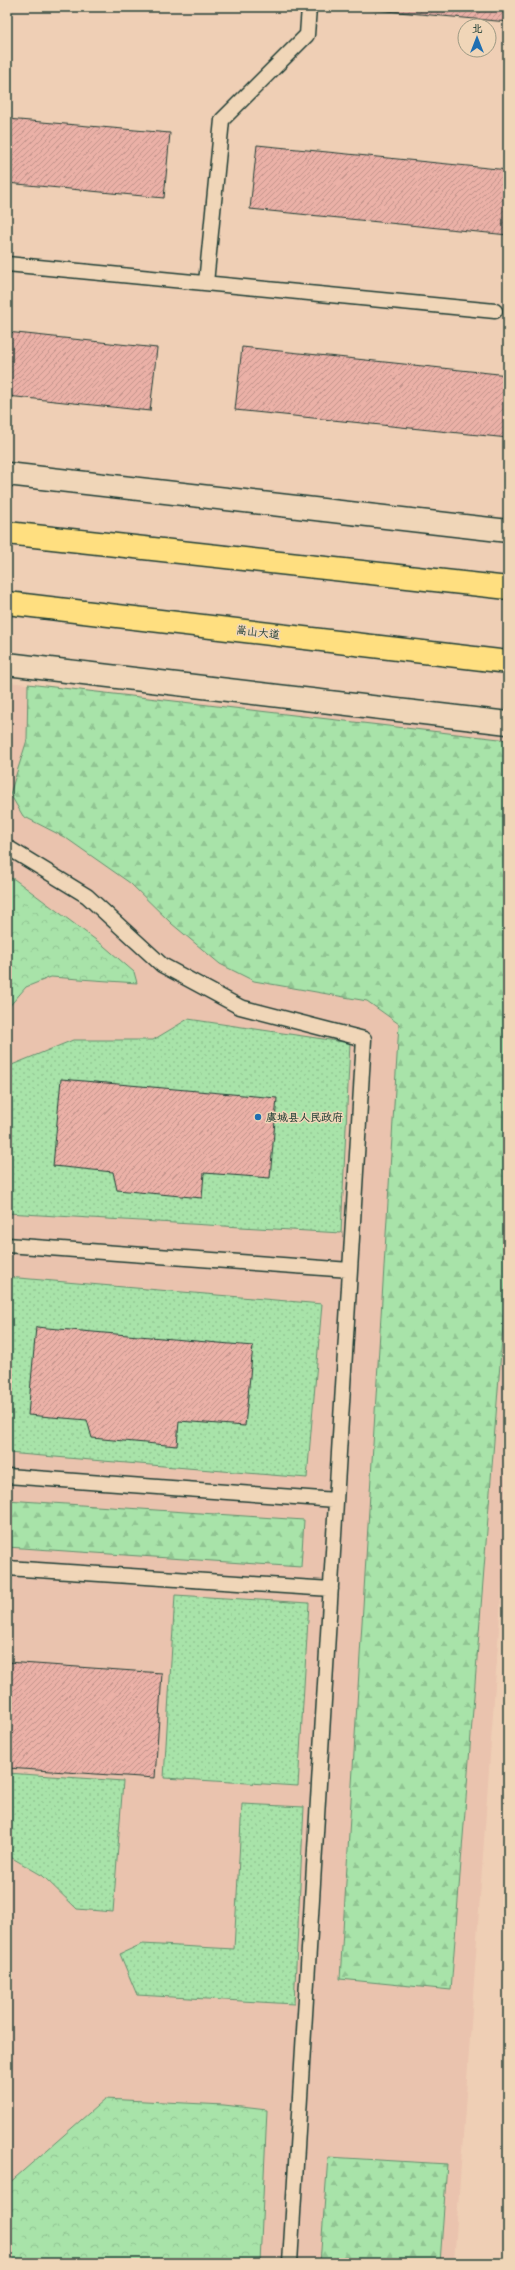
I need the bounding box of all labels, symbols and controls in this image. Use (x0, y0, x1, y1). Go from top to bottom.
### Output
north arrow (457, 18, 497, 58)
text: 北 (472, 24, 483, 36)
street label: 嵩山大道 (235, 624, 280, 643)
marker: 虞城县人民政府 (253, 1112, 263, 1122)
place label: 虞城县人民政府 (266, 1112, 343, 1125)

